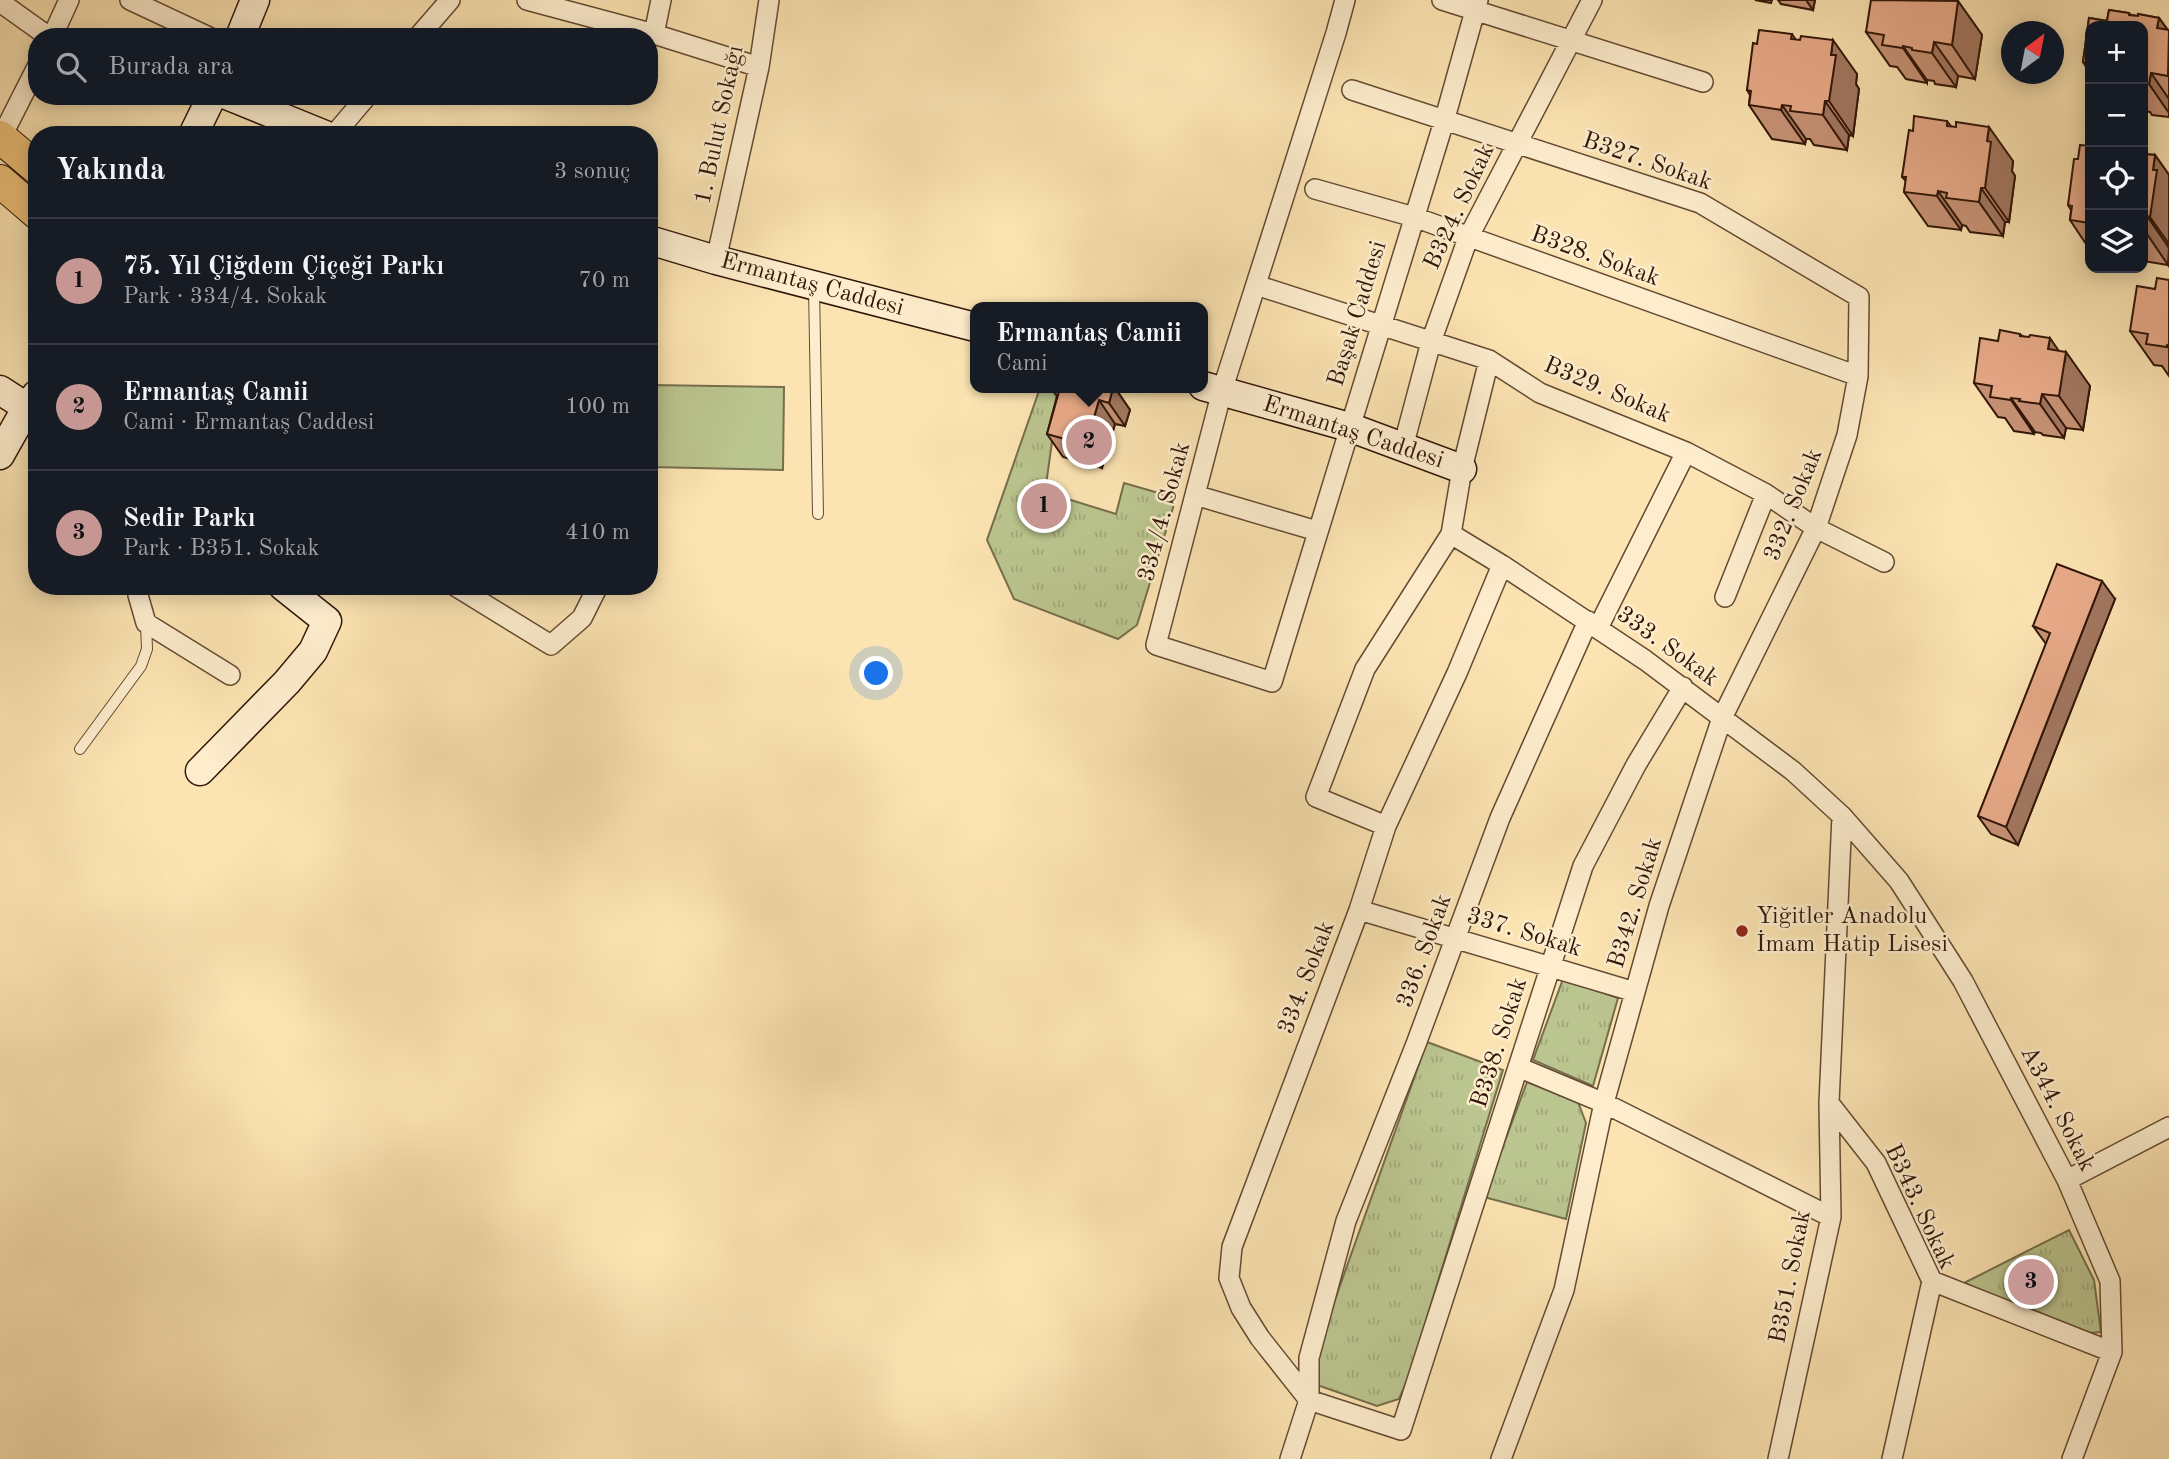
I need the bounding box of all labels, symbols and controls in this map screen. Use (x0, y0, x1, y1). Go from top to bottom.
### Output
north arrow (2001, 21, 2064, 84)
map controls (2085, 21, 2148, 273)
button: + (2085, 21, 2148, 84)
search box (28, 28, 658, 105)
street label: 1. Bulut Sokağı (691, 43, 749, 207)
icon: search (52, 48, 90, 86)
text: Burada ara (108, 54, 233, 80)
button: − (2085, 84, 2148, 147)
street label: B327. Sokak (1579, 129, 1715, 195)
street label: B324. Sokak (1421, 141, 1499, 273)
button: locate (2085, 147, 2148, 210)
text: Yakında (56, 156, 165, 186)
text: 3 sonuç (554, 160, 630, 183)
button: layers (2085, 210, 2148, 273)
street label: B328. Sokak (1527, 223, 1663, 291)
street label: Başak Caddesi (1324, 238, 1392, 390)
street label: Ermantaş Caddesi (718, 249, 906, 321)
text: 75. Yıl Çiğdem Çiçeği Parkı (123, 254, 444, 280)
text: 1 (72, 269, 86, 292)
text: 70 m (579, 269, 630, 292)
text: Park · 334/4. Sokak (123, 285, 327, 308)
popup (970, 302, 1208, 393)
text: Ermantaş Camii (996, 321, 1182, 347)
text: Cami (996, 352, 1048, 375)
street label: B329. Sokak (1540, 354, 1674, 428)
text: Ermantaş Camii (123, 380, 308, 406)
street label: Ermantaş Caddesi (1260, 392, 1446, 474)
text: 2 (72, 395, 86, 418)
text: 100 m (565, 395, 630, 418)
text: Cami · Ermantaş Caddesi (123, 411, 374, 434)
pin: 2 (1066, 416, 1112, 468)
street label: 334/4. Sokak (1135, 440, 1195, 584)
street label: 332. Sokak (1761, 445, 1827, 565)
pin: 1 (1021, 480, 1067, 532)
text: Sedir Parkı (123, 506, 256, 532)
text: 3 (72, 521, 86, 544)
text: 410 m (565, 521, 630, 544)
text: Park · B351. Sokak (123, 537, 319, 560)
street label: 333. Sokak (1612, 602, 1722, 692)
your location (859, 656, 893, 690)
street label: B342. Sokak (1605, 835, 1667, 971)
street label: 336. Sokak (1393, 891, 1457, 1011)
street label: 337. Sokak (1464, 904, 1584, 962)
place label: Yiğitler Anadolu İmam Hatip Lisesi (1756, 905, 1948, 957)
street label: 334. Sokak (1275, 918, 1339, 1038)
marker: Yiğitler Anadolu İmam Hatip Lisesi (1734, 923, 1750, 939)
street label: B338. Sokak (1468, 975, 1532, 1111)
street label: A344. Sokak (2015, 1042, 2099, 1176)
street label: B343. Sokak (1880, 1141, 1958, 1273)
street label: B351. Sokak (1766, 1208, 1816, 1346)
pin: 3 (2008, 1256, 2054, 1308)

